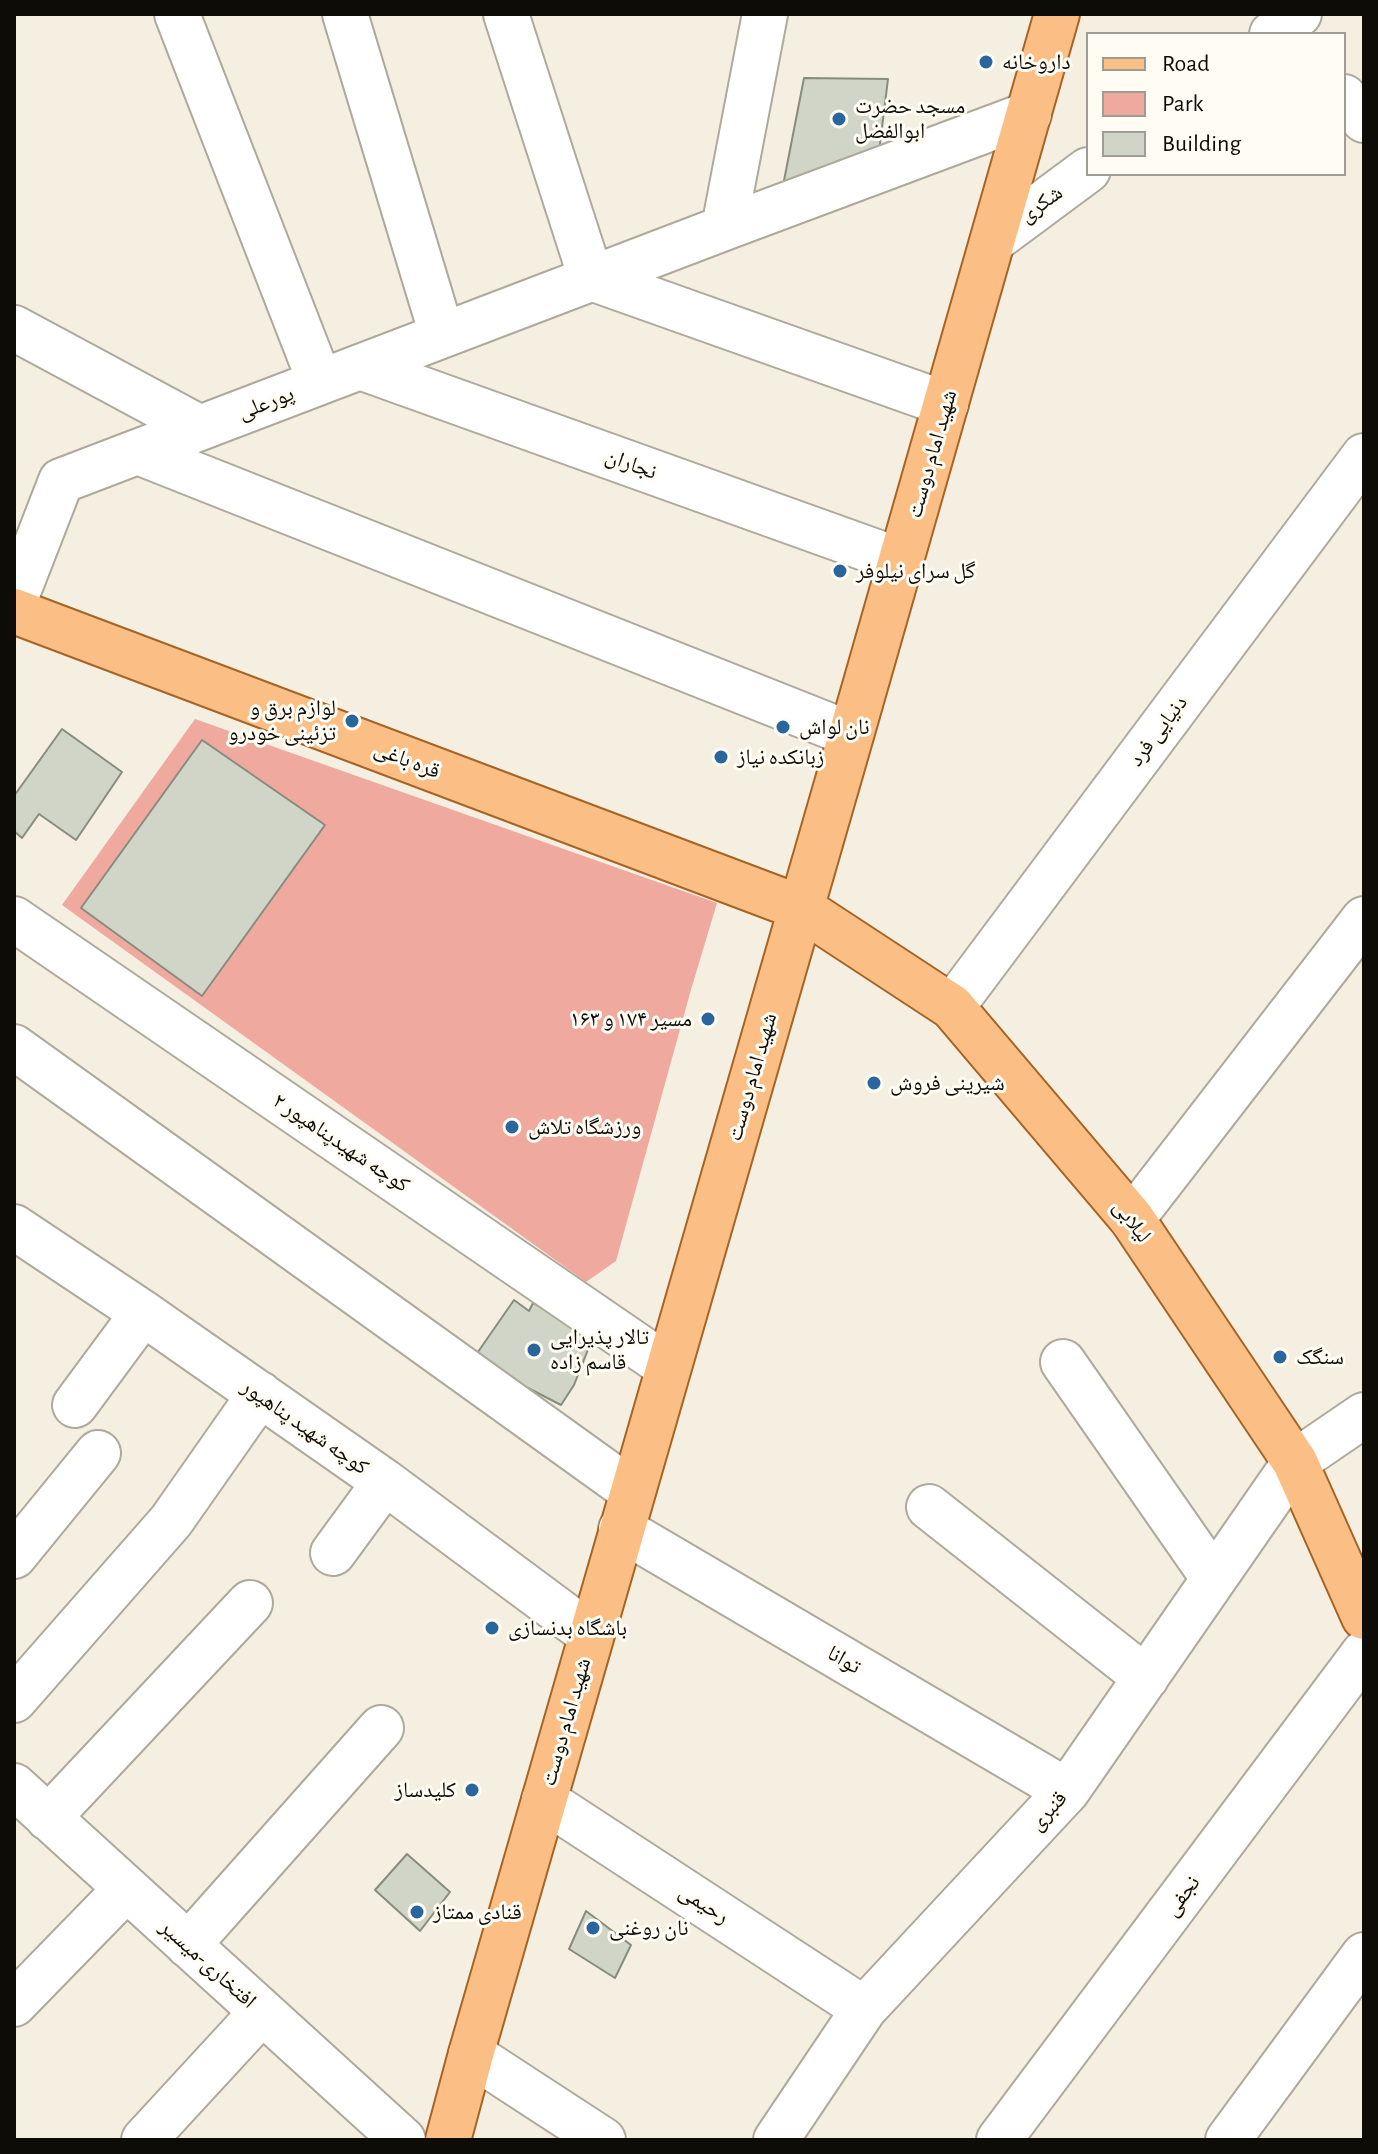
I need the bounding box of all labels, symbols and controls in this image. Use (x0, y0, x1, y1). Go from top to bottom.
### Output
legend (1086, 32, 1346, 176)
place label: داروخانه (1002, 49, 1071, 75)
text: Road (1162, 52, 1210, 76)
marker: داروخانه (977, 53, 995, 71)
text: Park (1162, 92, 1203, 116)
place label: مسجد حضرت ابوالفضل (855, 93, 965, 144)
marker: مسجد حضرت ابوالفضل (830, 110, 848, 128)
text: Building (1162, 132, 1241, 156)
street label: شکری (1014, 179, 1068, 229)
street label: پورعلی (234, 380, 298, 426)
street label: شهید امام دوست (901, 387, 963, 521)
street label: نجاران (602, 443, 660, 485)
place label: گل سرای نیلوفر (856, 558, 975, 584)
marker: گل سرای نیلوفر (831, 562, 849, 580)
street label: دنیایی فرد (1123, 690, 1193, 772)
place label: لوازم برق و تزئینی خودرو (228, 695, 336, 746)
marker: لوازم برق و تزئینی خودرو (343, 712, 361, 730)
place label: نان لواش (799, 714, 870, 740)
marker: نان لواش (774, 718, 792, 736)
street label: قره باغی (370, 735, 444, 785)
place label: زبانکده نیاز (737, 744, 824, 770)
marker: زبانکده نیاز (712, 748, 730, 766)
place label: مسیر ۱۷۴ و ۱۶۳ (570, 1006, 692, 1032)
marker: مسیر ۱۷۴ و ۱۶۳ (699, 1010, 717, 1028)
street label: شهید امام دوست (721, 1010, 783, 1144)
place label: شیرینی فروش (890, 1070, 1005, 1096)
marker: شیرینی فروش (865, 1074, 883, 1092)
street label: ۲ کوچه شهیدپناهپور (268, 1088, 414, 1198)
place label: ورزشگاه تلاش (528, 1114, 641, 1140)
marker: ورزشگاه تلاش (503, 1118, 521, 1136)
street label: لیلابی (1107, 1194, 1157, 1248)
place label: تالار پذیرایی قاسم زاده (550, 1324, 649, 1376)
marker: تالار پذیرایی قاسم زاده (525, 1341, 543, 1359)
place label: سنگک (1296, 1344, 1344, 1370)
marker: سنگک (1271, 1348, 1289, 1366)
street label: کوچه شهید پناهپور (236, 1373, 374, 1481)
place label: باشگاه بدنسازی (508, 1615, 627, 1641)
marker: باشگاه بدنسازی (483, 1619, 501, 1637)
street label: توانا (822, 1640, 866, 1680)
street label: شهید امام دوست (535, 1655, 597, 1789)
place label: کلیدساز (395, 1777, 456, 1803)
marker: کلیدساز (463, 1781, 481, 1799)
street label: قنبری (1023, 1786, 1073, 1836)
street label: نجفی (1158, 1870, 1206, 1922)
street label: رحیمی (674, 1878, 734, 1930)
place label: قنادی ممتاز (433, 1899, 522, 1925)
marker: قنادی ممتاز (408, 1903, 426, 1921)
street label: افتخاری-میسیر (154, 1914, 262, 2014)
place label: نان روغنی (609, 1915, 689, 1941)
marker: نان روغنی (584, 1919, 602, 1937)

